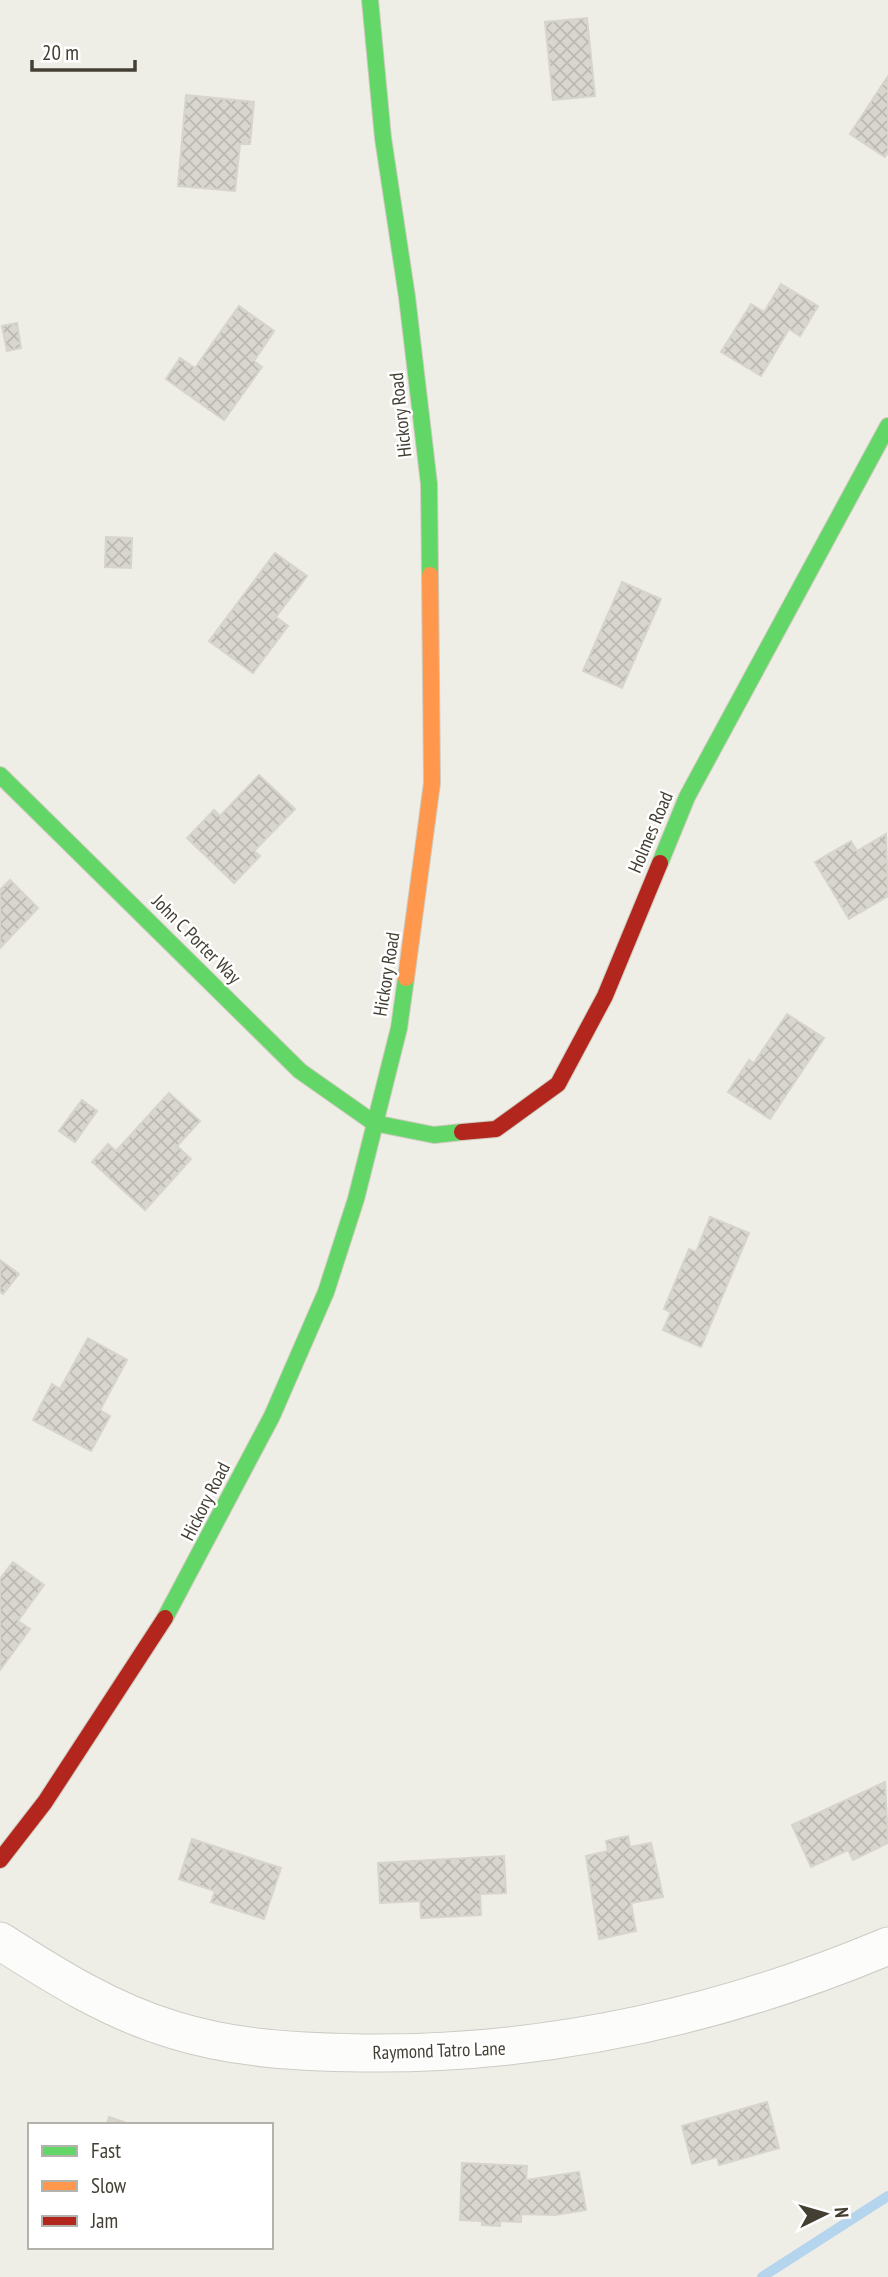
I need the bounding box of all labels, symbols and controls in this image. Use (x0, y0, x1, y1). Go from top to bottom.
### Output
scale bar (32, 28, 135, 72)
text: 20 m (42, 39, 79, 66)
street label: Hickory Road (384, 372, 416, 458)
street label: Holmes Road (622, 788, 678, 876)
street label: John C Porter Way (147, 889, 247, 989)
street label: Hickory Road (368, 930, 404, 1018)
street label: Hickory Road (175, 1458, 235, 1544)
street label: Raymond Tatro Lane (372, 2036, 506, 2064)
legend (28, 2123, 273, 2249)
text: Fast (91, 2137, 121, 2164)
text: Slow (91, 2172, 127, 2199)
north arrow (790, 2179, 860, 2249)
text: N (830, 2206, 854, 2219)
text: Jam (90, 2207, 118, 2234)

